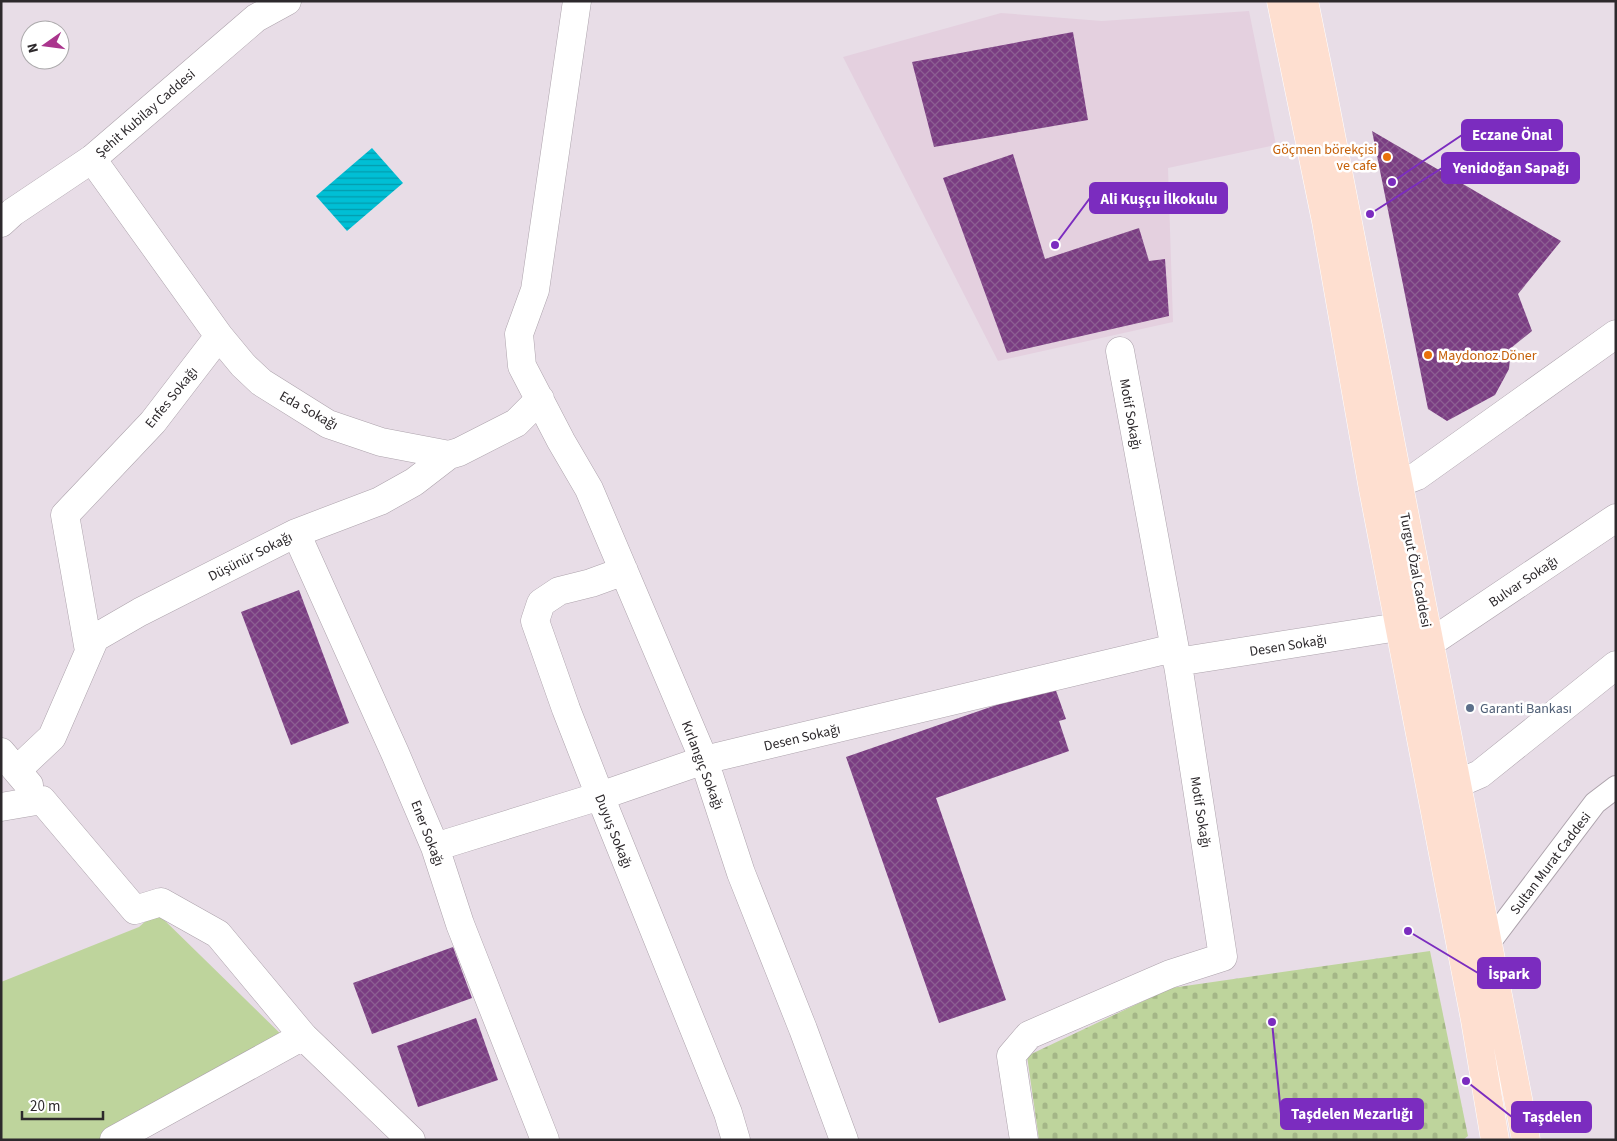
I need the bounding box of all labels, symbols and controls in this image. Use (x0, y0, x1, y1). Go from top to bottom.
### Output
north arrow (20, 20, 70, 70)
text: N (23, 41, 44, 55)
street label: Şehit Kubilay Caddesi (91, 65, 200, 163)
callout: Eczane Önal (1462, 120, 1562, 150)
text: Eczane Önal (1472, 125, 1553, 146)
place label: Göçmen börekçisi ve cafe (1273, 140, 1377, 176)
marker: Göçmen börekçisi ve cafe (1381, 151, 1393, 163)
callout: Yenidoğan Sapağı (1442, 153, 1579, 183)
text: Yenidoğan Sapağı (1452, 158, 1569, 179)
callout: Ali Kuşçu İlkokulu (1090, 183, 1227, 213)
text: Ali Kuşçu İlkokulu (1100, 189, 1217, 210)
place label: Maydonoz Döner (1438, 346, 1537, 366)
marker: Maydonoz Döner (1422, 349, 1434, 361)
street label: Enfes Sokağı (141, 363, 203, 433)
street label: Motif Sokağı (1114, 377, 1146, 451)
street label: Eda Sokağı (276, 387, 341, 435)
street label: Turgut Özal Caddesi (1394, 511, 1436, 629)
street label: Düşünür Sokağı (205, 527, 296, 587)
street label: Bulvar Sokağı (1485, 551, 1562, 612)
street label: Desen Sokağı (1248, 630, 1328, 662)
place label: Garanti Bankası (1480, 699, 1572, 719)
marker: Garanti Bankası (1464, 702, 1476, 714)
street label: Kırlangıç Sokağı (676, 718, 728, 813)
street label: Desen Sokağı (762, 719, 843, 757)
street label: Motif Sokağı (1185, 775, 1216, 849)
street label: Duyuş Sokağı (589, 791, 637, 872)
street label: Ener Sokağı (405, 798, 449, 869)
street label: Sultan Murat Caddesi (1505, 808, 1596, 919)
callout: İspark (1478, 958, 1540, 988)
text: İspark (1488, 964, 1531, 985)
scale bar (22, 1088, 104, 1120)
text: 20 m (30, 1096, 60, 1117)
callout: Taşdelen Mezarlığı (1281, 1099, 1423, 1129)
callout: Taşdelen (1512, 1102, 1591, 1132)
text: Taşdelen Mezarlığı (1291, 1104, 1413, 1125)
text: Taşdelen (1523, 1107, 1581, 1128)

